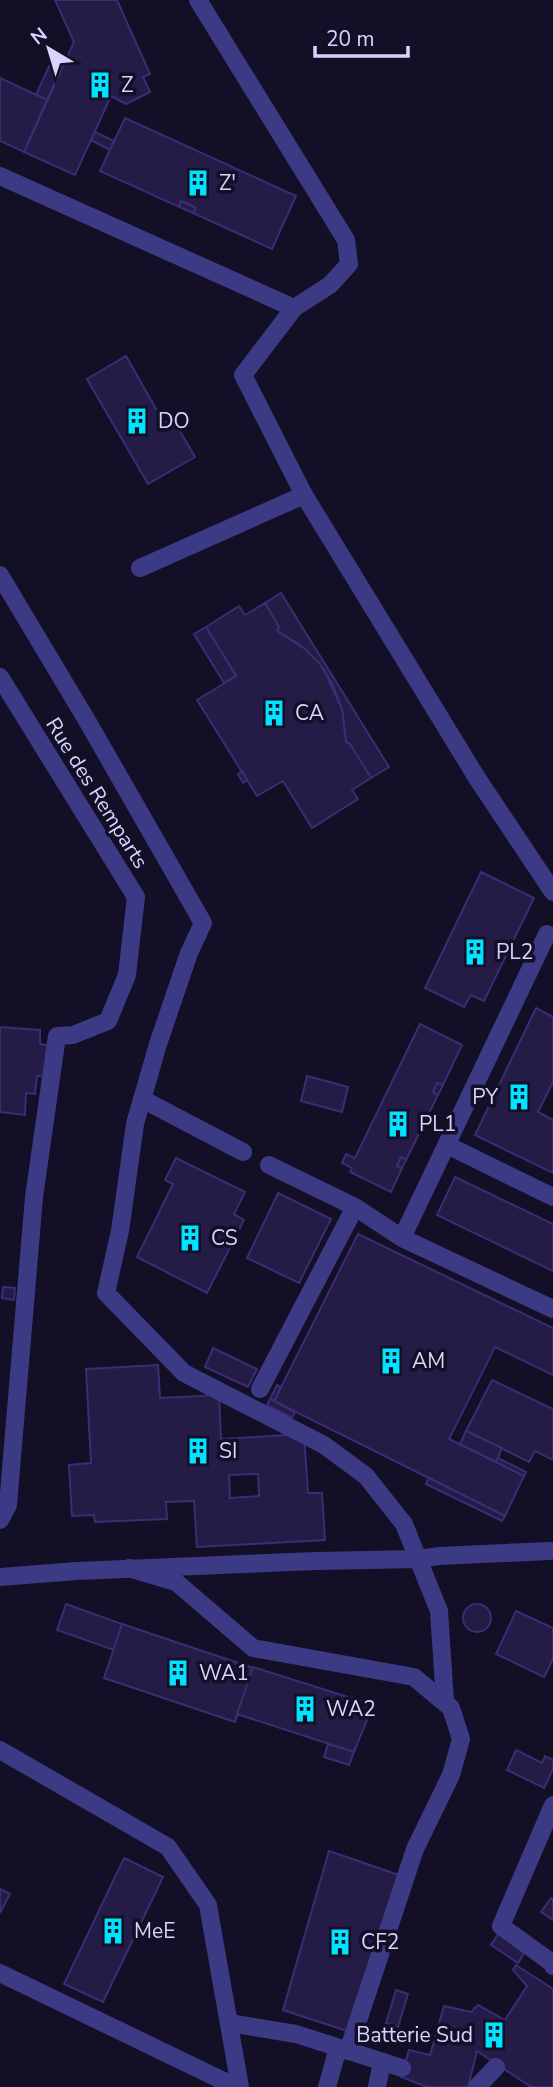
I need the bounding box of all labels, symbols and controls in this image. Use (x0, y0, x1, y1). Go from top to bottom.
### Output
north arrow (14, 14, 84, 84)
scale bar (315, 14, 408, 58)
text: N (26, 22, 53, 51)
text: 20 m (326, 25, 375, 53)
building icon: Z (85, 70, 115, 100)
place label: Z (121, 71, 133, 99)
building icon: Z' (183, 168, 213, 198)
place label: Z' (219, 169, 236, 197)
building icon: DO (122, 406, 152, 436)
place label: DO (158, 407, 190, 435)
building icon: CA (259, 698, 289, 728)
place label: CA (295, 699, 324, 727)
street label: Rue des Remparts (39, 712, 155, 874)
building icon: PL2 (460, 937, 490, 967)
place label: PL2 (496, 938, 533, 966)
building icon: PY (504, 1082, 534, 1112)
place label: PY (472, 1083, 498, 1111)
building icon: PL1 (383, 1109, 413, 1139)
place label: PL1 (419, 1110, 456, 1138)
building icon: CS (175, 1223, 205, 1253)
place label: CS (211, 1224, 238, 1252)
building icon: AM (376, 1346, 406, 1376)
place label: AM (412, 1347, 445, 1375)
building icon: SI (183, 1436, 213, 1466)
place label: SI (219, 1437, 237, 1465)
building icon: WA1 (163, 1658, 193, 1688)
place label: WA1 (199, 1659, 249, 1687)
building icon: WA2 (290, 1694, 320, 1724)
place label: WA2 (326, 1695, 376, 1723)
building icon: MeE (98, 1916, 128, 1946)
place label: MeE (134, 1917, 175, 1945)
building icon: CF2 (325, 1927, 355, 1957)
place label: CF2 (361, 1928, 399, 1956)
building icon: Batterie Sud (479, 2020, 509, 2050)
place label: Batterie Sud (356, 2021, 473, 2049)

